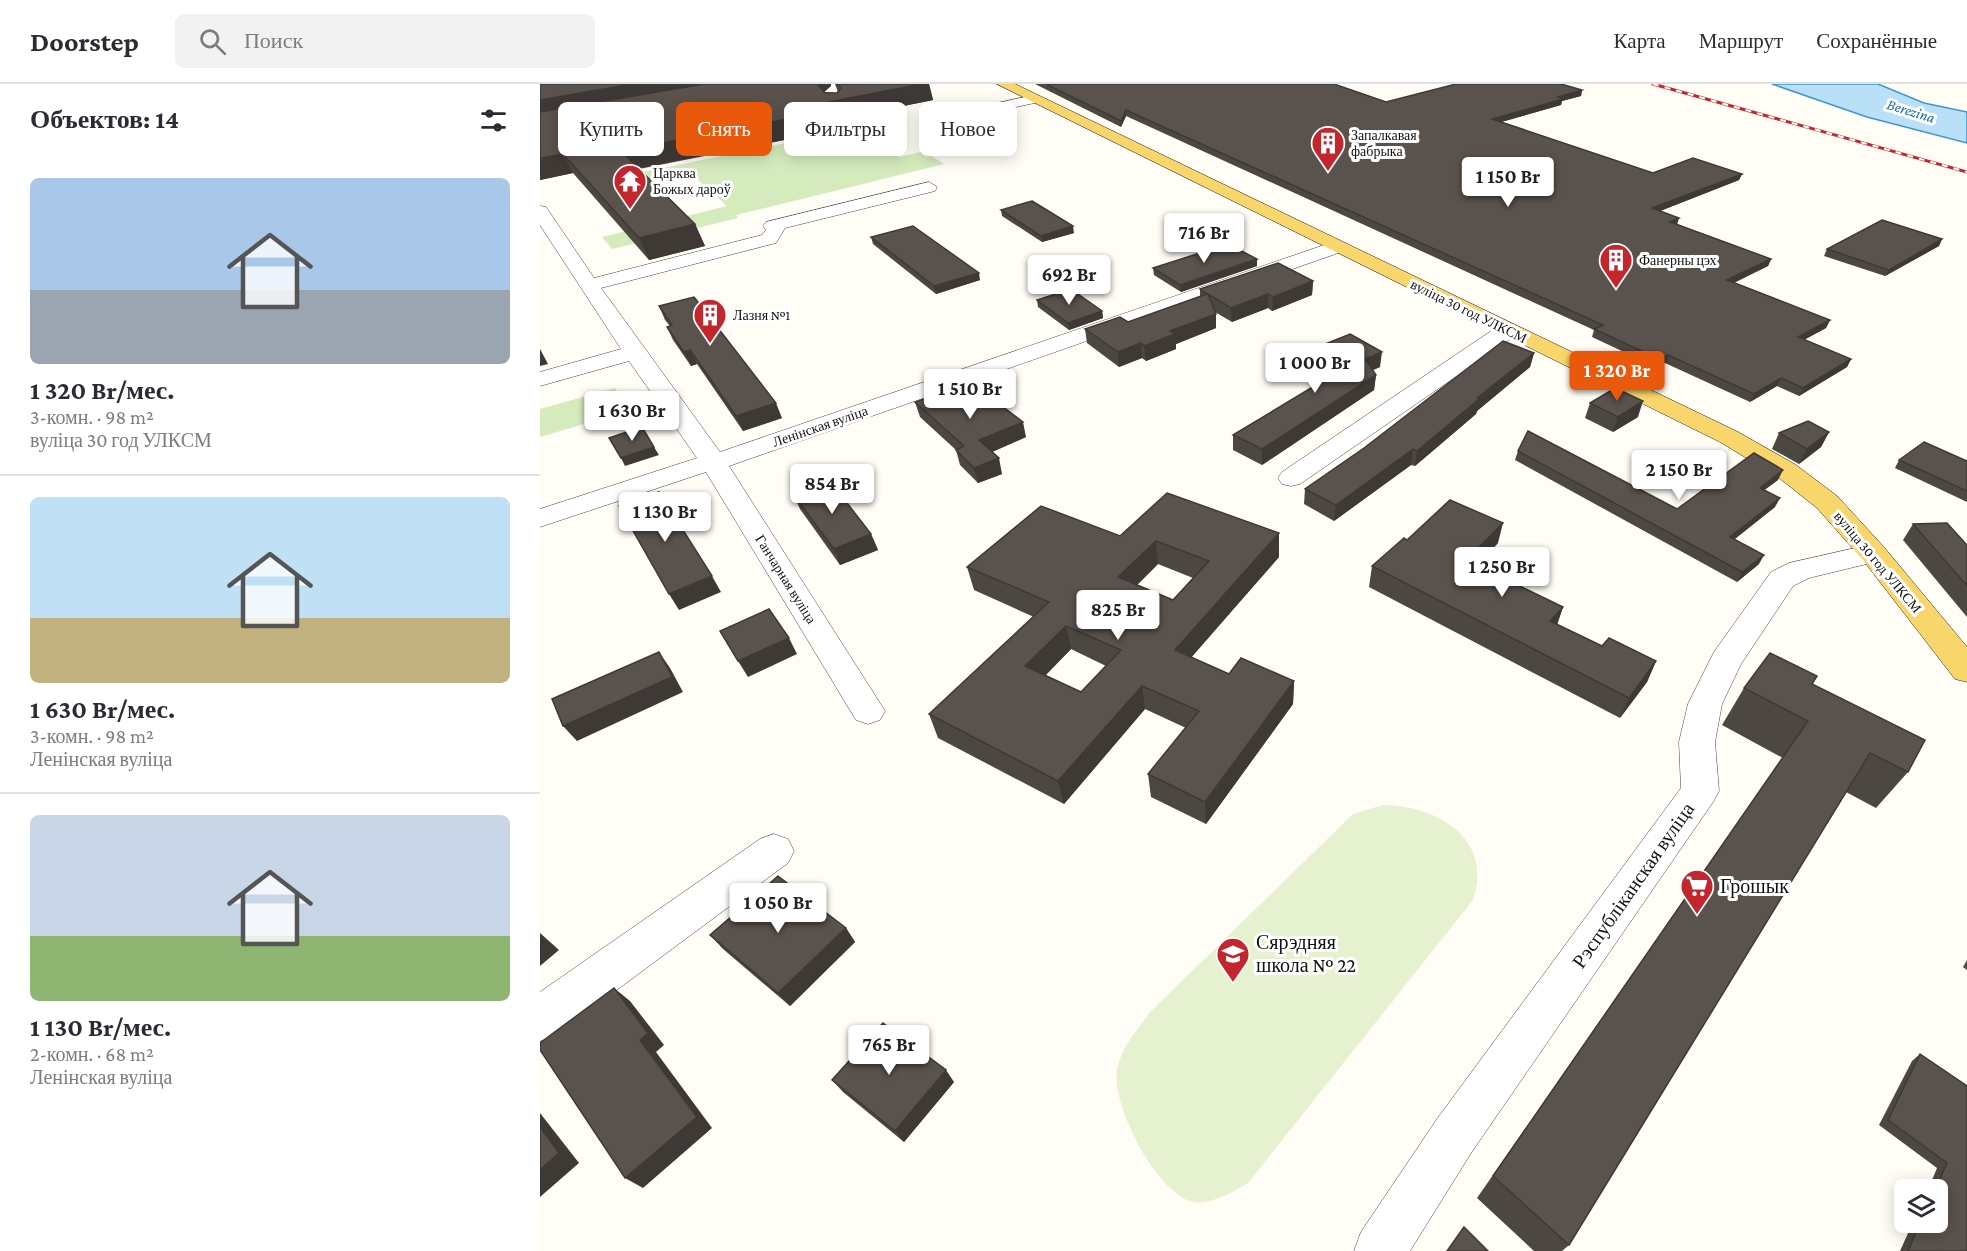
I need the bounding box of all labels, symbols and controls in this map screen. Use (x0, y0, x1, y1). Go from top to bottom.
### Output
search box (175, 14, 595, 68)
icon: search (196, 25, 229, 58)
text: Doorstep (30, 26, 139, 57)
text: Поиск (244, 28, 303, 53)
text: Карта (1614, 29, 1666, 53)
text: Маршрут (1699, 29, 1783, 53)
text: Сохранённые (1816, 29, 1937, 53)
water label: Berezina (1885, 96, 1937, 126)
chip: Купить (558, 102, 664, 156)
chip: Снять (676, 102, 772, 156)
chip: Фильтры (784, 102, 907, 156)
chip: Новое (919, 102, 1017, 156)
icon: filters (477, 104, 510, 137)
text: Объектов: 14 (30, 105, 179, 134)
building icon: Запалкавая фабрыка (1310, 125, 1346, 172)
place label: Запалкавая фабрыка (1351, 127, 1417, 159)
pin: 1 150 Br (1446, 157, 1570, 208)
temple icon: Царква Божых дароў (612, 163, 648, 210)
place label: Царква Божых дароў (653, 165, 731, 197)
text: 1 150 Br (1476, 165, 1540, 187)
pin: 716 Br (1155, 213, 1253, 264)
icon: home (216, 217, 324, 325)
text: 716 Br (1178, 221, 1230, 243)
building icon: Фанерны цэх (1598, 242, 1634, 289)
place label: Фанерны цэх (1639, 252, 1716, 268)
pin: 692 Br (1020, 255, 1118, 306)
text: 692 Br (1042, 263, 1096, 285)
street label: вуліца 30 год УЛКСМ (1408, 276, 1530, 346)
building icon: Лазня №1 (692, 297, 728, 344)
place label: Лазня №1 (733, 307, 790, 323)
pin: 1 000 Br (1253, 343, 1377, 394)
text: 1 000 Br (1279, 351, 1351, 373)
pin: 1 320 Br (1555, 351, 1679, 402)
text: 1 320 Br (1584, 359, 1650, 381)
pin: 1 510 Br (908, 369, 1032, 420)
text: 1 320 Br/мес. (30, 376, 175, 405)
text: 1 510 Br (938, 377, 1002, 399)
pin: 1 630 Br (570, 391, 694, 442)
text: 1 630 Br (598, 399, 666, 421)
street label: Ленінская вуліца (770, 402, 870, 450)
text: 3-комн. · 98 m² (30, 406, 154, 428)
text: вуліца 30 год УЛКСМ (30, 429, 212, 451)
pin: 2 150 Br (1617, 450, 1741, 501)
text: 2 150 Br (1645, 458, 1713, 480)
pin: 854 Br (783, 464, 881, 515)
text: 854 Br (804, 472, 860, 494)
pin: 1 130 Br (603, 492, 727, 543)
text: 1 130 Br (633, 500, 697, 522)
street label: вуліца 30 год УЛКСМ (1831, 508, 1925, 616)
street label: Ганчарная вуліца (752, 532, 820, 627)
icon: home (216, 536, 324, 644)
pin: 1 250 Br (1440, 547, 1564, 598)
text: 1 250 Br (1468, 555, 1536, 577)
pin: 825 Br (1069, 590, 1167, 641)
text: 825 Br (1090, 598, 1146, 620)
text: 1 630 Br/мес. (30, 695, 175, 724)
text: 3-комн. · 98 m² (30, 725, 154, 747)
text: Ленінская вуліца (30, 748, 172, 770)
street label: Рэспубліканская вуліца (1568, 798, 1699, 973)
icon: home (216, 854, 324, 962)
supermarket icon: Грошык (1679, 868, 1715, 915)
place label: Грошык (1720, 875, 1789, 898)
pin: 1 050 Br (716, 883, 840, 934)
text: 1 050 Br (743, 891, 813, 913)
place label: Сярэдняя школа № 22 (1256, 931, 1356, 976)
school or university icon: Сярэдняя школа № 22 (1215, 936, 1251, 983)
text: 1 130 Br/мес. (30, 1013, 171, 1042)
pin: 765 Br (840, 1025, 938, 1076)
text: 765 Br (862, 1033, 916, 1055)
text: 2-комн. · 68 m² (30, 1043, 154, 1065)
text: Ленінская вуліца (30, 1066, 172, 1088)
map controls (1894, 1179, 1948, 1233)
button: layers (1894, 1179, 1948, 1233)

